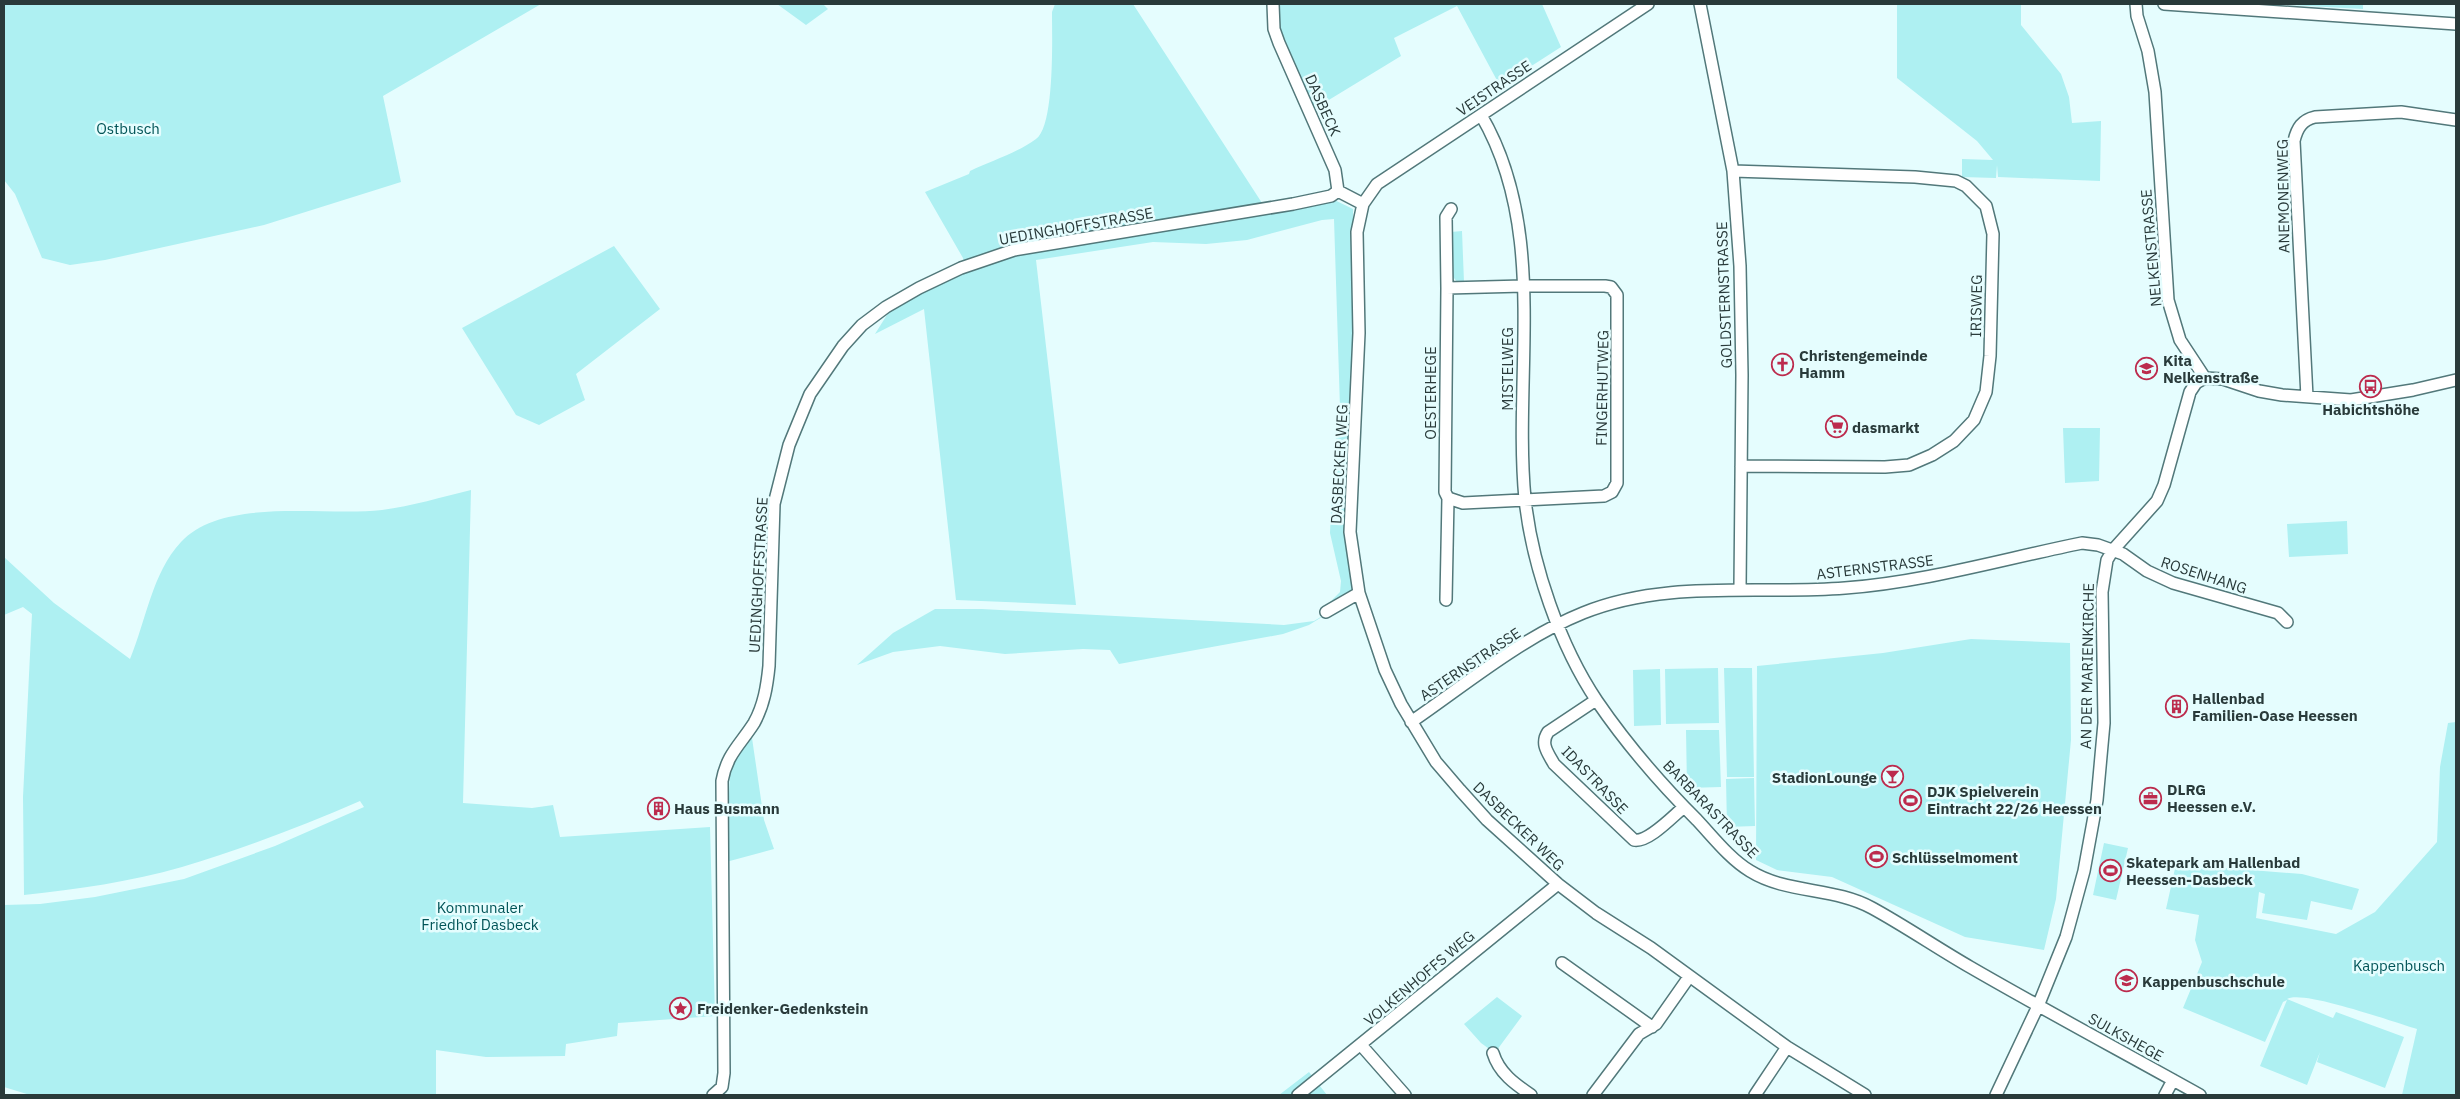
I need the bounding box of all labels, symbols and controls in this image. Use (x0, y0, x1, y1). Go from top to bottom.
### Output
street label: VEISTRASSE (1453, 56, 1535, 120)
street label: DASBECK (1301, 71, 1345, 139)
park label: Ostbusch (96, 119, 160, 138)
street label: ANEMONENWEG (2273, 139, 2293, 253)
street label: NELKENSTRASSE (2136, 188, 2166, 308)
street label: UEDINGHOFFSTRASSE (997, 203, 1155, 249)
street label: GOLDSTERNSTRASSE (1712, 221, 1736, 369)
street label: IRISWEG (1966, 274, 1986, 338)
street label: MISTELWEG (1498, 327, 1517, 411)
street label: FINGERHUTWEG (1591, 330, 1613, 446)
street label: OESTERHEGE (1421, 346, 1440, 440)
place label: Christengemeinde Hamm (1799, 346, 1928, 382)
place label: Kita Nelkenstraße (2163, 351, 2259, 387)
church icon: Christengemeinde Hamm (1771, 352, 1795, 376)
school or university icon: Kita Nelkenstraße (2135, 357, 2159, 381)
bus stop icon: Habichtshöhe (2359, 374, 2383, 398)
place label: Habichtshöhe (2322, 400, 2420, 419)
street label: DASBECKER WEG (1326, 404, 1352, 524)
supermarket icon: dasmarkt (1824, 415, 1848, 439)
place label: dasmarkt (1852, 418, 1920, 437)
street label: UEDINGHOFFSTRASSE (744, 496, 772, 654)
street label: ASTERNSTRASSE (1815, 550, 1935, 584)
street label: ROSENHANG (2159, 552, 2249, 598)
street label: AN DER MARIENKIRCHE (2076, 583, 2098, 749)
street label: ASTERNSTRASSE (1416, 623, 1524, 705)
place label: Hallenbad Familien-Oase Heessen (2192, 689, 2358, 725)
building icon: Hallenbad Familien-Oase Heessen (2164, 695, 2188, 719)
street label: IDASTRASSE (1558, 742, 1632, 818)
street label: BARBARASTRASSE (1659, 756, 1763, 862)
bar icon: StadionLounge (1881, 765, 1905, 789)
place label: StadionLounge (1772, 768, 1877, 787)
street label: DASBECKER WEG (1469, 777, 1569, 875)
place label: DLRG Heessen e.V. (2167, 780, 2256, 816)
place label: DJK Spielverein Eintracht 22/26 Heessen (1927, 782, 2102, 818)
office icon: DLRG Heessen e.V. (2139, 786, 2163, 810)
sports icon: DJK Spielverein Eintracht 22/26 Heessen (1899, 788, 1923, 812)
building icon: Haus Busmann (646, 796, 670, 820)
place label: Haus Busmann (674, 799, 780, 818)
sports icon: Schlüsselmoment (1864, 845, 1888, 869)
place label: Schlüsselmoment (1892, 848, 2018, 867)
place label: Skatepark am Hallenbad Heessen-Dasbeck (2126, 853, 2300, 889)
sports icon: Skatepark am Hallenbad Heessen-Dasbeck (2098, 859, 2122, 883)
park label: Kommunaler Friedhof Dasbeck (421, 898, 539, 934)
street label: VOLKENHOFFS WEG (1360, 926, 1478, 1030)
park label: Kappenbusch (2353, 956, 2445, 975)
school or university icon: Kappenbuschschule (2114, 969, 2138, 993)
place label: Kappenbuschschule (2142, 972, 2285, 991)
place icon: Freidenker-Gedenkstein (669, 996, 693, 1020)
place label: Freidenker-Gedenkstein (697, 999, 869, 1018)
street label: SULKSHEGE (2085, 1009, 2167, 1065)

